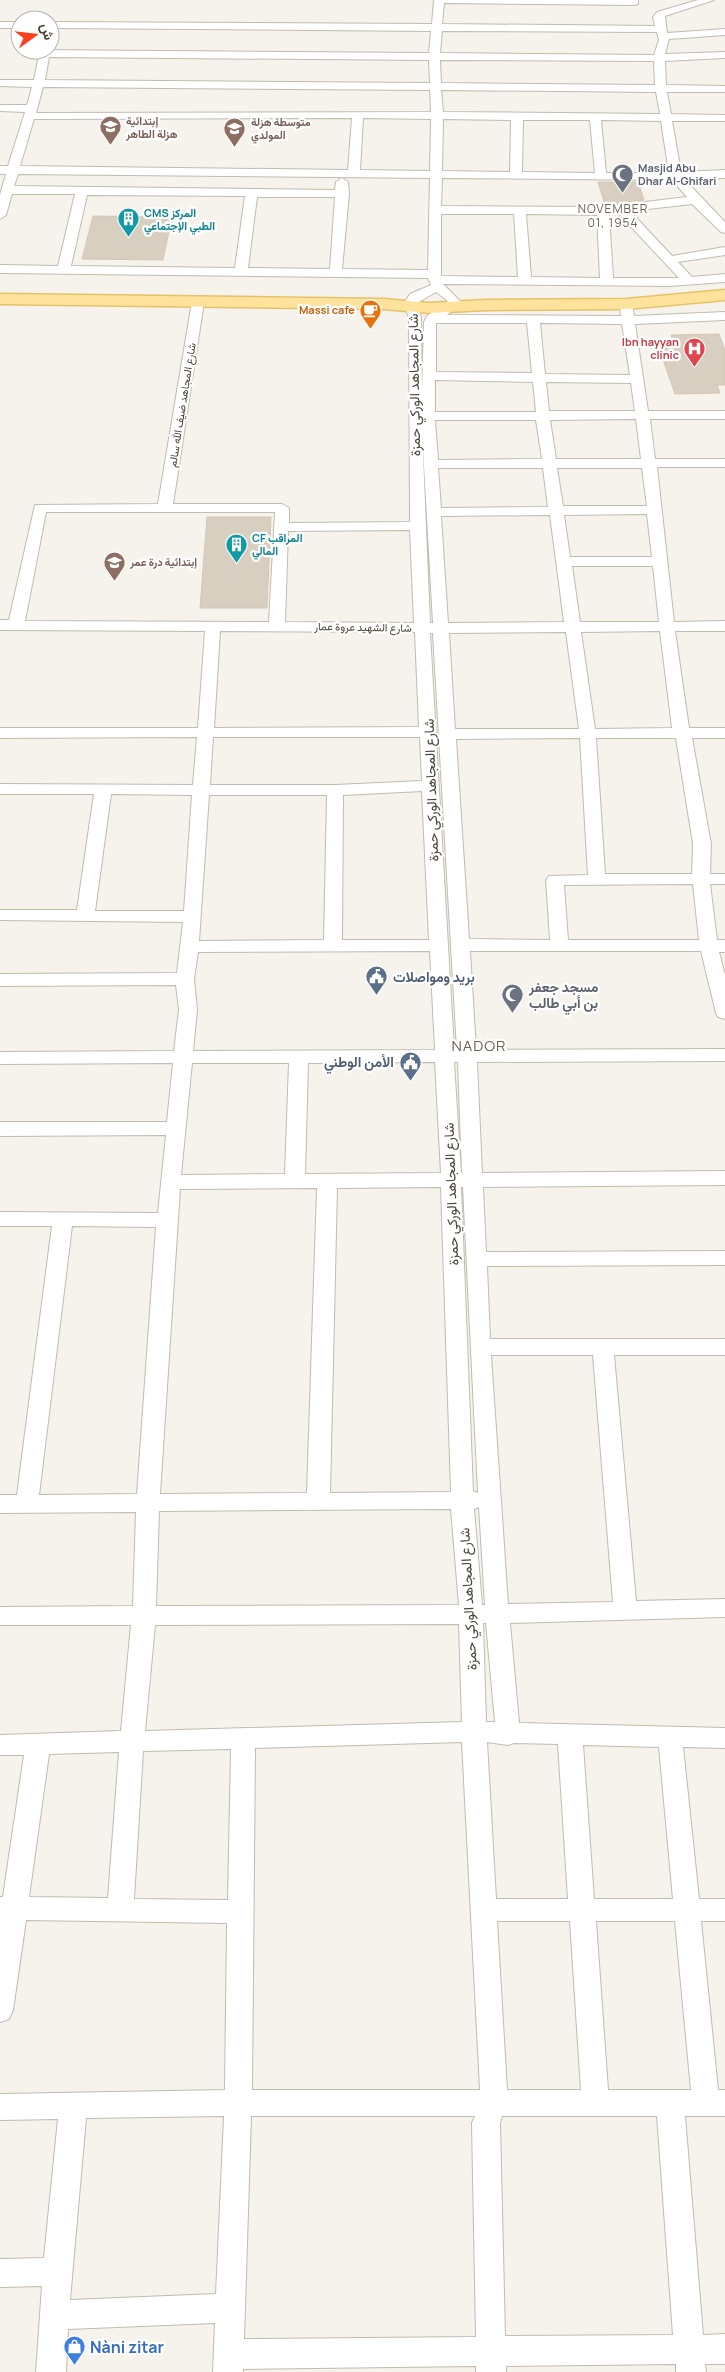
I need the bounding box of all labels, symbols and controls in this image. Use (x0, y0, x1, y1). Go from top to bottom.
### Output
north arrow (10, 10, 60, 60)
text: ش (37, 21, 59, 42)
place label: إبتدائية هزلة الطاهر (125, 113, 178, 141)
place label: متوسطة هزلة المولدي (251, 114, 311, 144)
school or university icon: إبتدائية هزلة الطاهر (98, 115, 122, 146)
school or university icon: متوسطة هزلة المولدي (223, 116, 247, 147)
place label: Masjid Abu Dhar Al-Ghifari (638, 160, 716, 188)
mosque icon: Masjid Abu Dhar Al-Ghifari (610, 162, 634, 193)
district label: NOVEMBER 01, 1954 (578, 200, 648, 231)
place label: CMS المركز الطبي الإجتماعي (144, 205, 215, 235)
building icon: CMS المركز الطبي الإجتماعي (116, 207, 140, 238)
cafe icon: Massi cafe (359, 298, 383, 329)
place label: Massi cafe (299, 302, 355, 317)
street label: شارع المجاهد الوركي حمزة (403, 313, 427, 457)
place label: Ibn hayyan clinic (622, 334, 679, 362)
hospital icon: Ibn hayyan clinic (683, 336, 707, 367)
street label: شارع المجاهد ضيف الله سالم (164, 341, 200, 468)
place label: CF المراقب المالي (252, 530, 303, 560)
building icon: CF المراقب المالي (224, 532, 248, 563)
school or university icon: إبتدائية درة عمر (102, 550, 126, 581)
place label: إبتدائية درة عمر (129, 554, 197, 569)
street label: شارع الشهيد عروة عمار (313, 618, 412, 636)
street label: شارع المجاهد الوركي حمزة (419, 718, 445, 862)
public building icon: بريد ومواصلات (365, 965, 389, 996)
place label: بريد ومواصلات (393, 967, 475, 986)
place label: مسجد جعفر بن أبي طالب (528, 977, 599, 1015)
mosque icon: مسجد جعفر بن أبي طالب (501, 983, 525, 1014)
district label: NADOR (451, 1035, 507, 1056)
public building icon: الأمن الوطني (398, 1050, 422, 1081)
place label: الأمن الوطني (324, 1052, 394, 1074)
street label: شارع المجاهد الوركي حمزة (439, 1122, 465, 1266)
street label: شارع المجاهد الوركي حمزة (454, 1527, 484, 1671)
shop icon: Nàni zitar (62, 2335, 86, 2366)
place label: Nàni zitar (90, 2336, 164, 2358)

